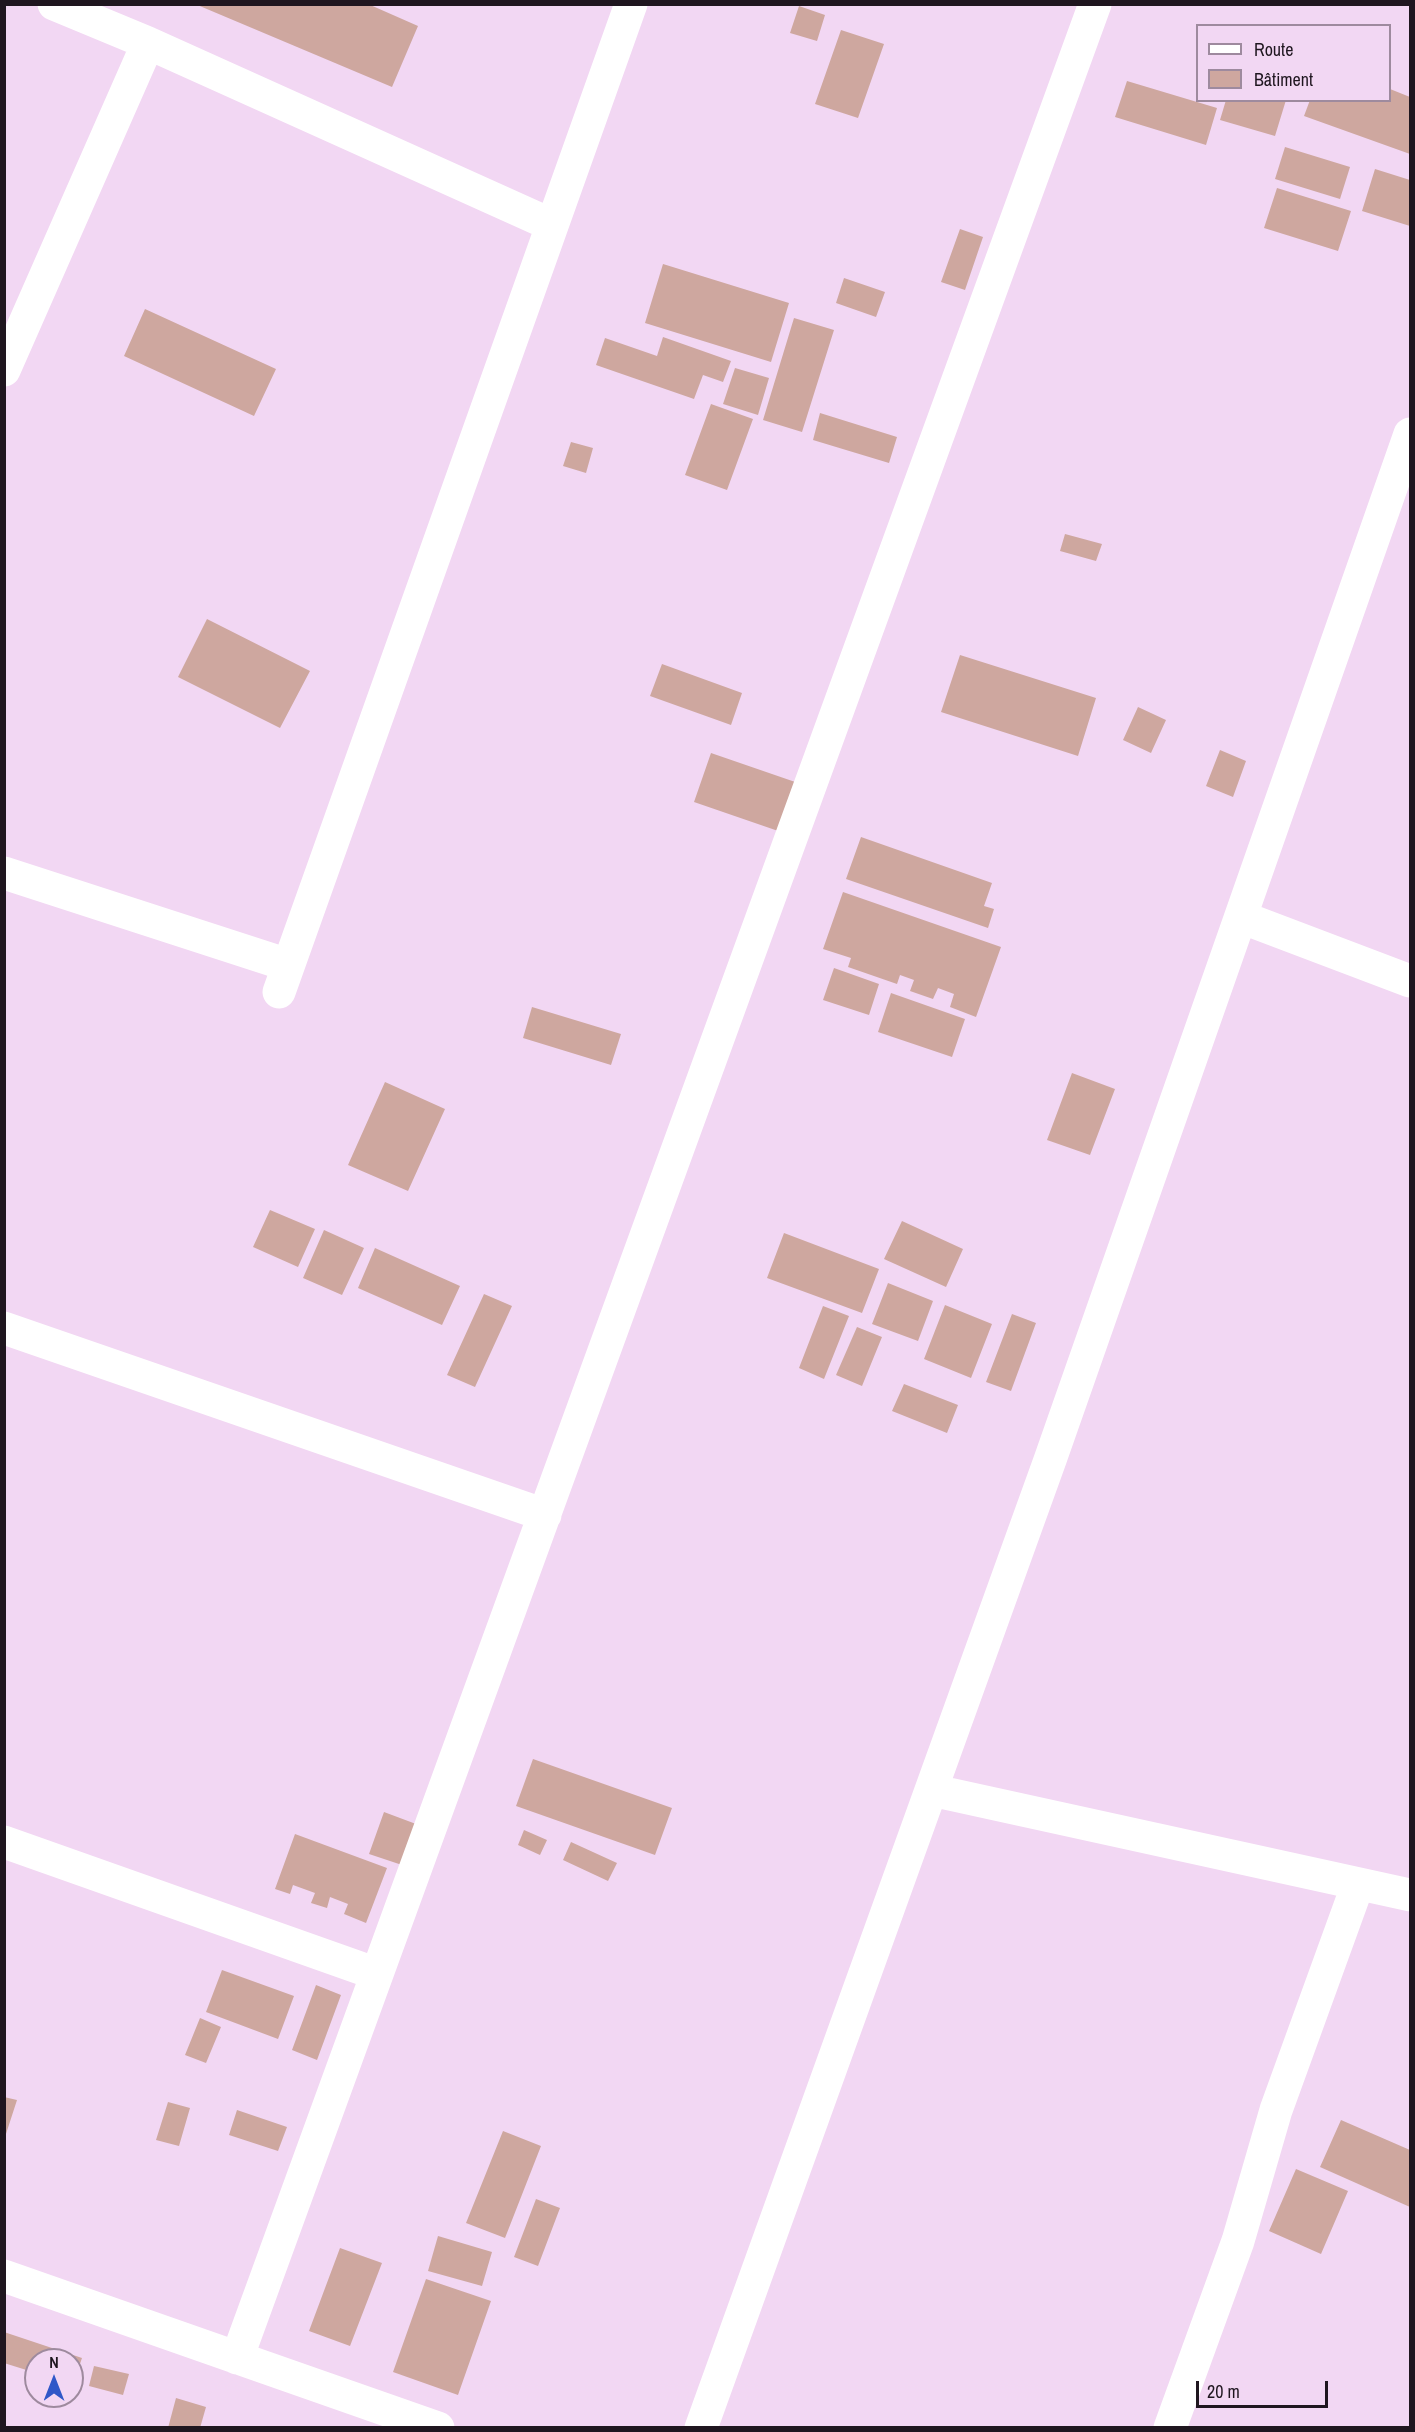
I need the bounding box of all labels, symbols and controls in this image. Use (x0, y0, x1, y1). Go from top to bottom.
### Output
legend (1196, 24, 1391, 102)
text: Route (1254, 37, 1293, 62)
text: Bâtiment (1254, 67, 1313, 92)
north arrow (24, 2348, 84, 2408)
text: N (49, 2351, 59, 2373)
scale bar (1199, 2369, 1331, 2407)
text: 20 m (1207, 2379, 1240, 2404)

